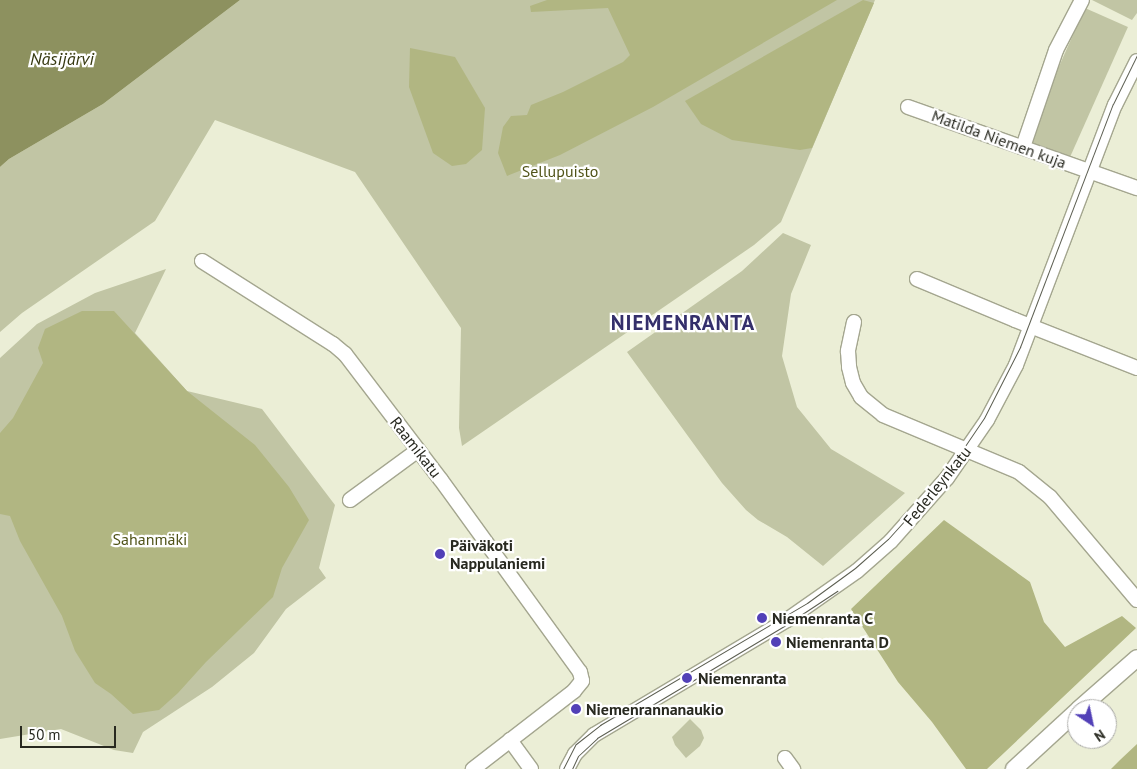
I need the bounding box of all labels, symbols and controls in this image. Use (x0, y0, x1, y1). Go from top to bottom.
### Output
water label: Näsijärvi (30, 48, 94, 70)
street label: Matilda Niemen kuja (929, 106, 1069, 172)
park label: Sellupuisto (522, 161, 598, 181)
district label: NIEMENRANTA (609, 310, 757, 336)
street label: Raamikatu (386, 413, 446, 481)
street label: Federleynkatu (899, 442, 975, 530)
park label: Sahanmäki (113, 529, 187, 549)
place label: Päiväkoti Nappulaniemi (450, 535, 545, 573)
marker: Päiväkoti Nappulaniemi (434, 548, 446, 560)
place label: Niemenranta C (772, 608, 873, 628)
marker: Niemenranta C (756, 612, 768, 624)
place label: Niemenranta D (786, 632, 889, 652)
marker: Niemenranta D (770, 636, 782, 648)
place label: Niemenranta (698, 668, 786, 688)
marker: Niemenranta (680, 671, 694, 685)
place label: Niemenrannanaukio (586, 699, 724, 719)
north arrow (1067, 699, 1117, 749)
marker: Niemenrannanaukio (570, 703, 582, 715)
scale bar (22, 716, 119, 748)
text: 50 m (28, 725, 61, 744)
text: N (1091, 726, 1109, 746)

